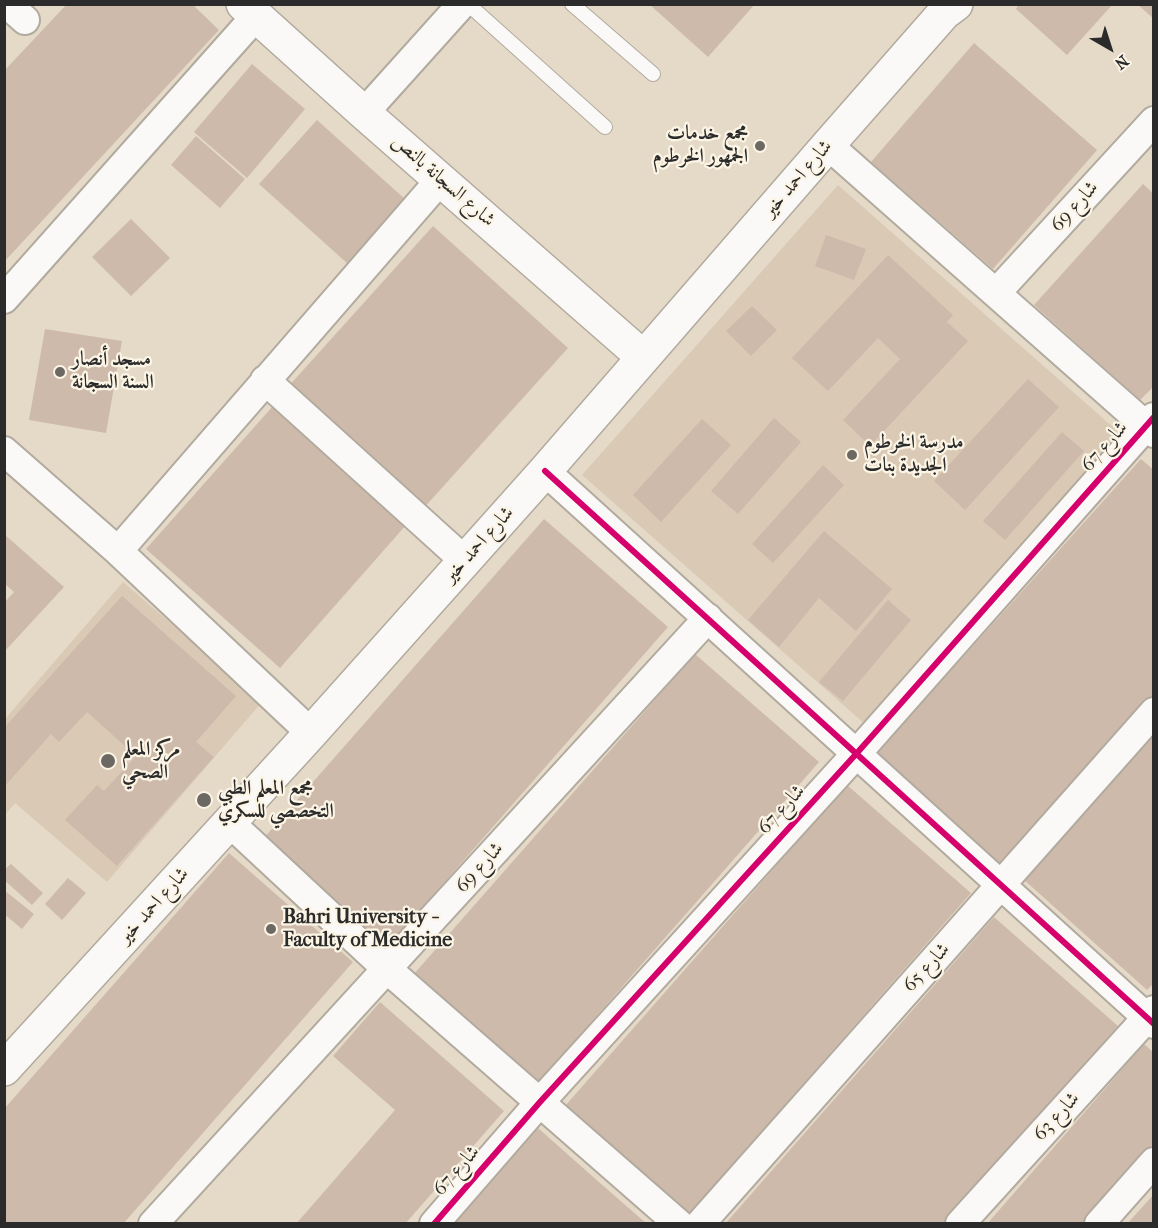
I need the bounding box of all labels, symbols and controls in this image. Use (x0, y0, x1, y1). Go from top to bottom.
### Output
north arrow (1080, 18, 1140, 78)
text: N (1111, 51, 1132, 74)
place label: مجمع خدمات الجمهور الخرطوم (653, 122, 748, 169)
street label: شارع السجانة بالنص (386, 129, 500, 233)
street label: شارع احمد خير (758, 135, 838, 223)
marker: مجمع خدمات الجمهور الخرطوم (753, 139, 767, 153)
street label: شارع 69 (1046, 177, 1104, 237)
place label: مسجد أنصار السنة السجانة (72, 348, 154, 395)
marker: مسجد أنصار السنة السجانة (53, 365, 67, 379)
street label: شارع 67 (1076, 417, 1134, 477)
place label: مدرسة الخرطوم الجديدة بنات (864, 431, 964, 478)
marker: مدرسة الخرطوم الجديدة بنات (845, 448, 859, 462)
street label: شارع احمد خير (438, 502, 520, 588)
place label: مركز المعلم الصحي (122, 738, 180, 785)
marker: مركز المعلم الصحي (99, 752, 117, 770)
place label: مجمع المعلم الطبي التخصصي للسكري (218, 777, 334, 824)
street label: شارع 67 (753, 780, 811, 840)
marker: مجمع المعلم الطبي التخصصي للسكري (195, 791, 213, 809)
street label: شارع 69 (451, 838, 509, 898)
street label: شارع احمد خير (113, 863, 195, 949)
place label: Bahri University - Faculty of Medicine (283, 906, 452, 953)
marker: Bahri University - Faculty of Medicine (264, 922, 278, 936)
street label: شارع 65 (899, 938, 955, 998)
street label: شارع 63 (1029, 1087, 1085, 1147)
street label: شارع 67 (428, 1141, 486, 1201)

